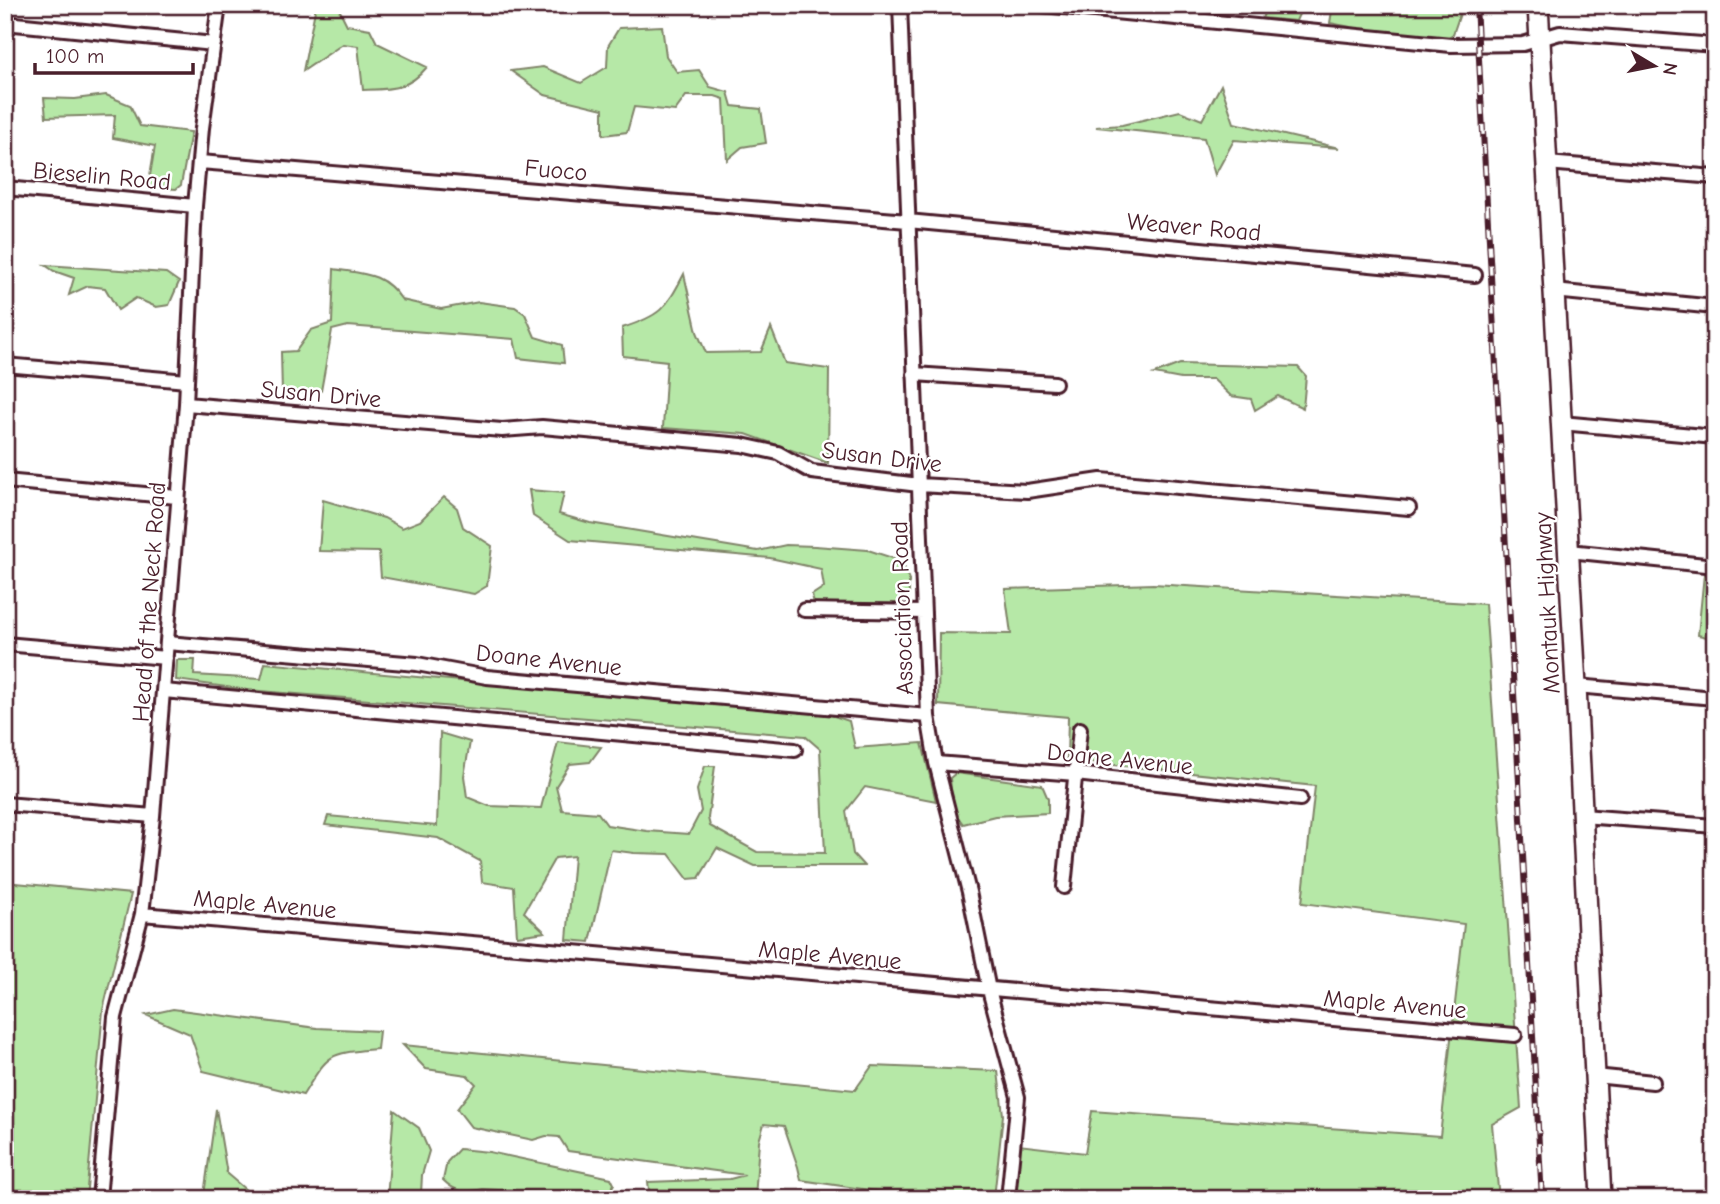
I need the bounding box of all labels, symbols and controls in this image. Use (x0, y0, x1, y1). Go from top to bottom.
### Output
scale bar (35, 32, 192, 76)
north arrow (1618, 32, 1688, 102)
text: 100 m (46, 44, 104, 68)
text: N (1658, 61, 1682, 77)
street label: Fuoco (523, 153, 589, 187)
street label: Bieselin Road (32, 156, 172, 196)
street label: Weaver Road (1126, 207, 1262, 247)
street label: Susan Drive (260, 375, 382, 413)
street label: Susan Drive (820, 436, 944, 478)
street label: Head of the Neck Road (127, 481, 171, 723)
street label: Montauk Highway (1528, 511, 1566, 695)
street label: Association Road (885, 521, 919, 695)
street label: Doane Avenue (475, 638, 623, 682)
street label: Doane Avenue (1046, 737, 1194, 781)
street label: Maple Avenue (192, 884, 338, 924)
street label: Maple Avenue (757, 935, 903, 975)
street label: Maple Avenue (1322, 984, 1468, 1024)

